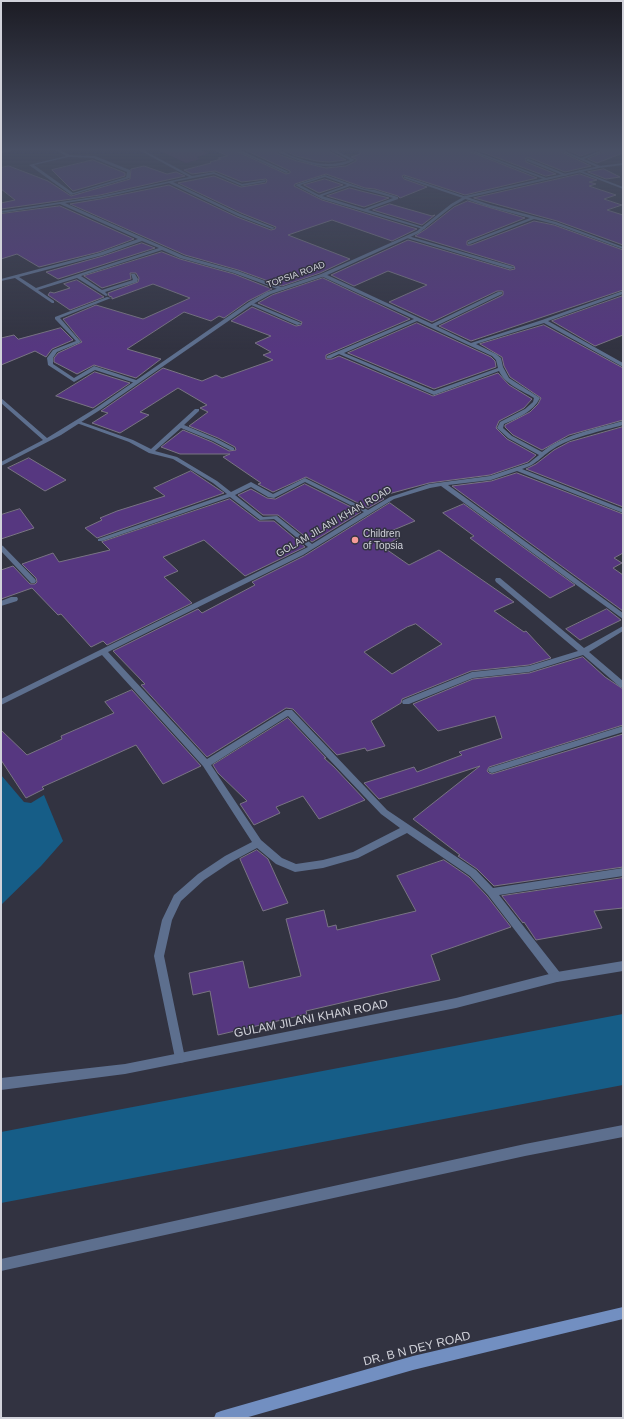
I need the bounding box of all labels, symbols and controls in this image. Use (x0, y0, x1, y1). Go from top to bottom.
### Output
street label: TOPSIA ROAD (265, 259, 327, 291)
street label: GOLAM JILANI KHAN ROAD (274, 484, 394, 560)
place label: Children of Topsia (363, 528, 403, 552)
marker: Children of Topsia (350, 535, 360, 545)
street label: GULAM JILANI KHAN ROAD (233, 997, 389, 1041)
street label: DR. B N DEY ROAD (362, 1329, 472, 1369)

